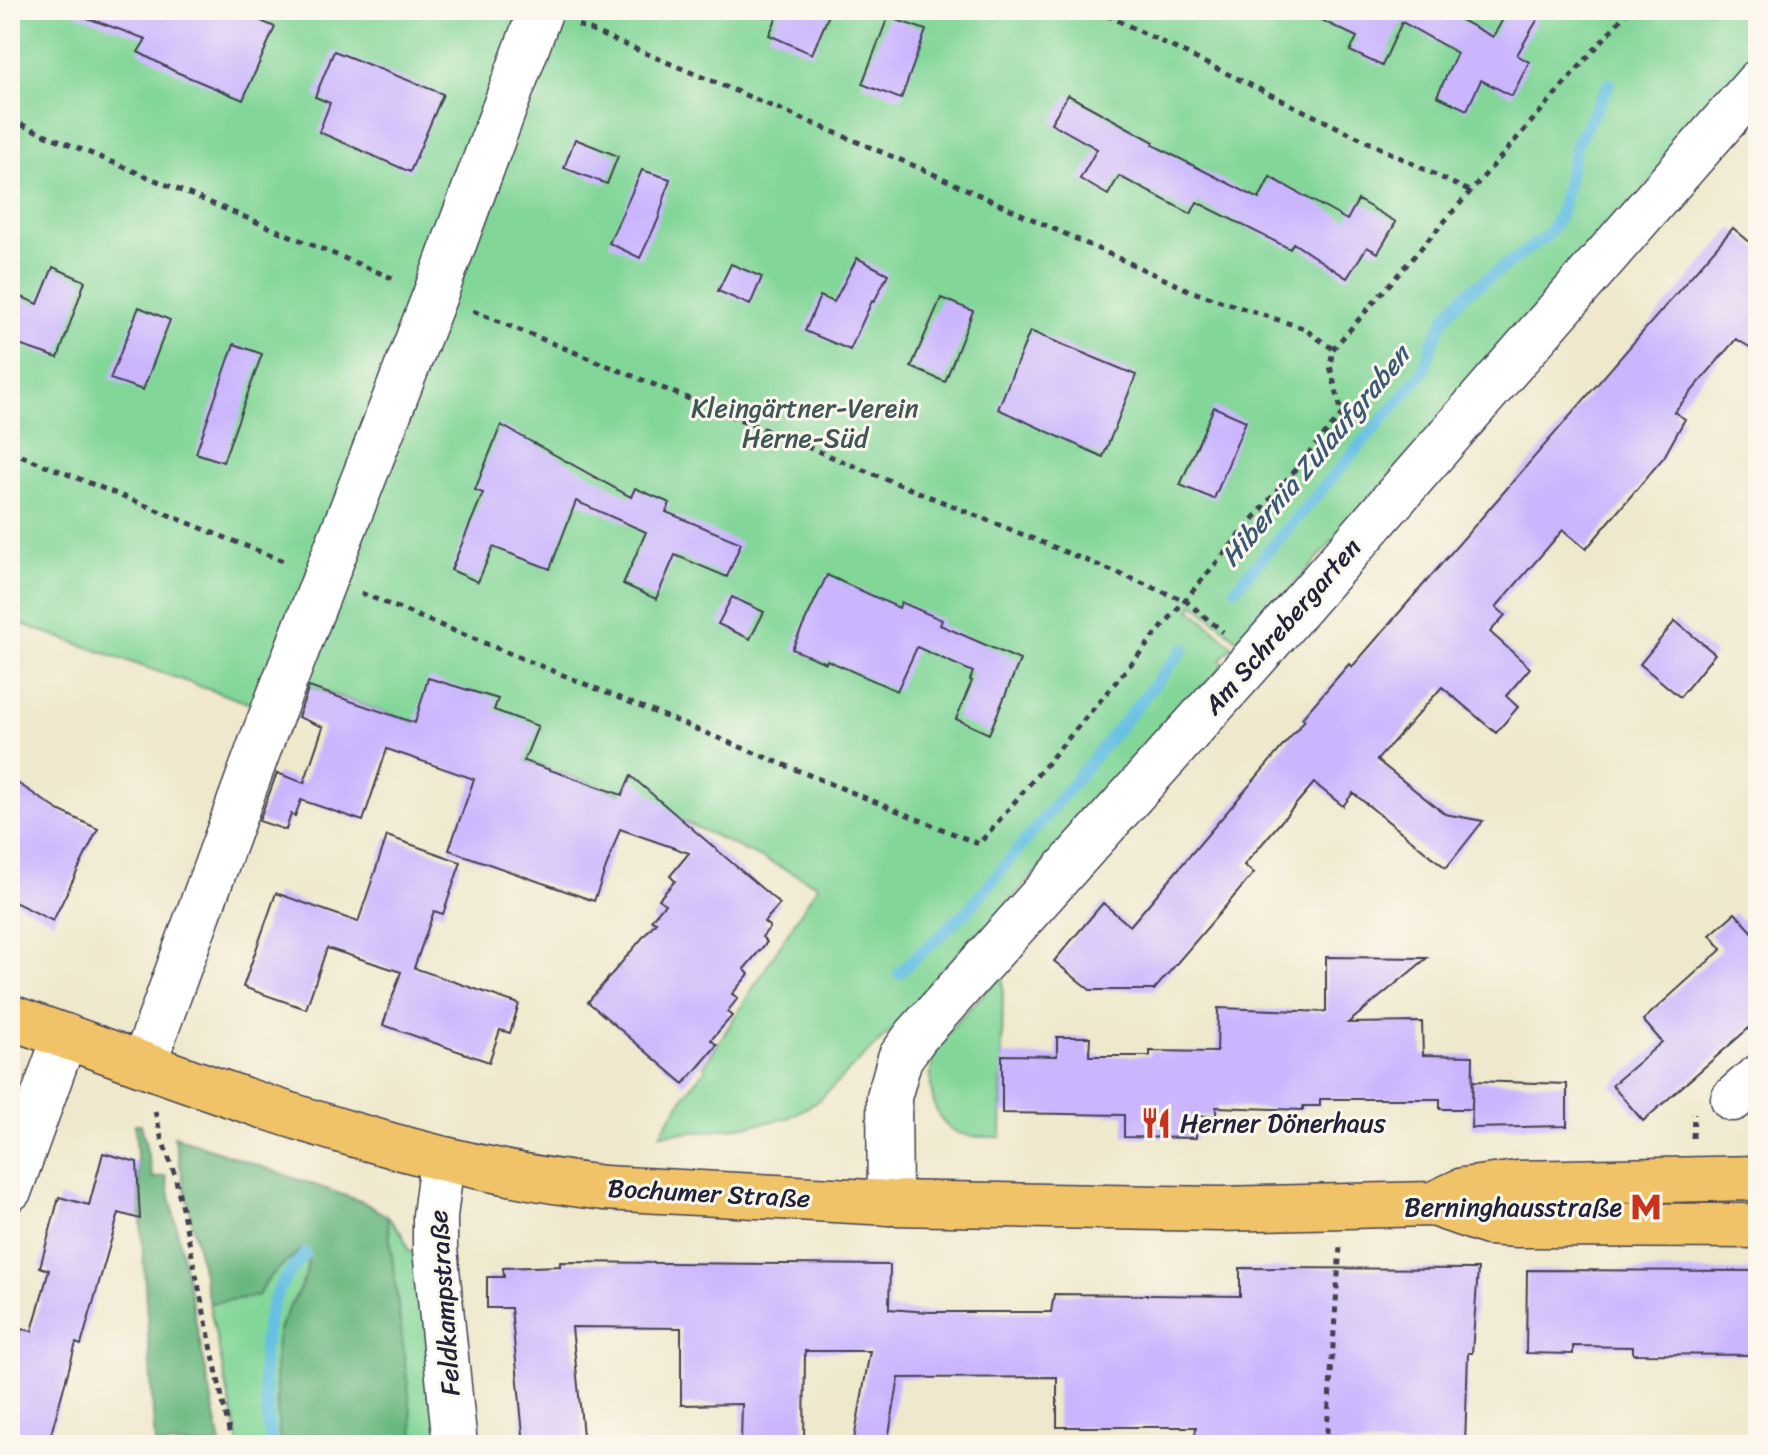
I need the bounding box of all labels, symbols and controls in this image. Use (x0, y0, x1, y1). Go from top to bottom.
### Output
water label: Hibernia Zulaufgraben (1207, 332, 1425, 578)
park label: Kleingärtner-Verein Herne-Süd (691, 385, 919, 461)
street label: Am Schrebergarten (1191, 527, 1373, 726)
place label: Herner Dönerhaus (1180, 1100, 1387, 1146)
restaurant icon: Herner Dönerhaus (1139, 1106, 1173, 1140)
street label: Bochumer Straße (607, 1165, 811, 1221)
place label: Berninghausstraße (1404, 1184, 1622, 1230)
metro station icon: Berninghausstraße (1629, 1190, 1663, 1224)
street label: Feldkampstraße (415, 1208, 473, 1398)

